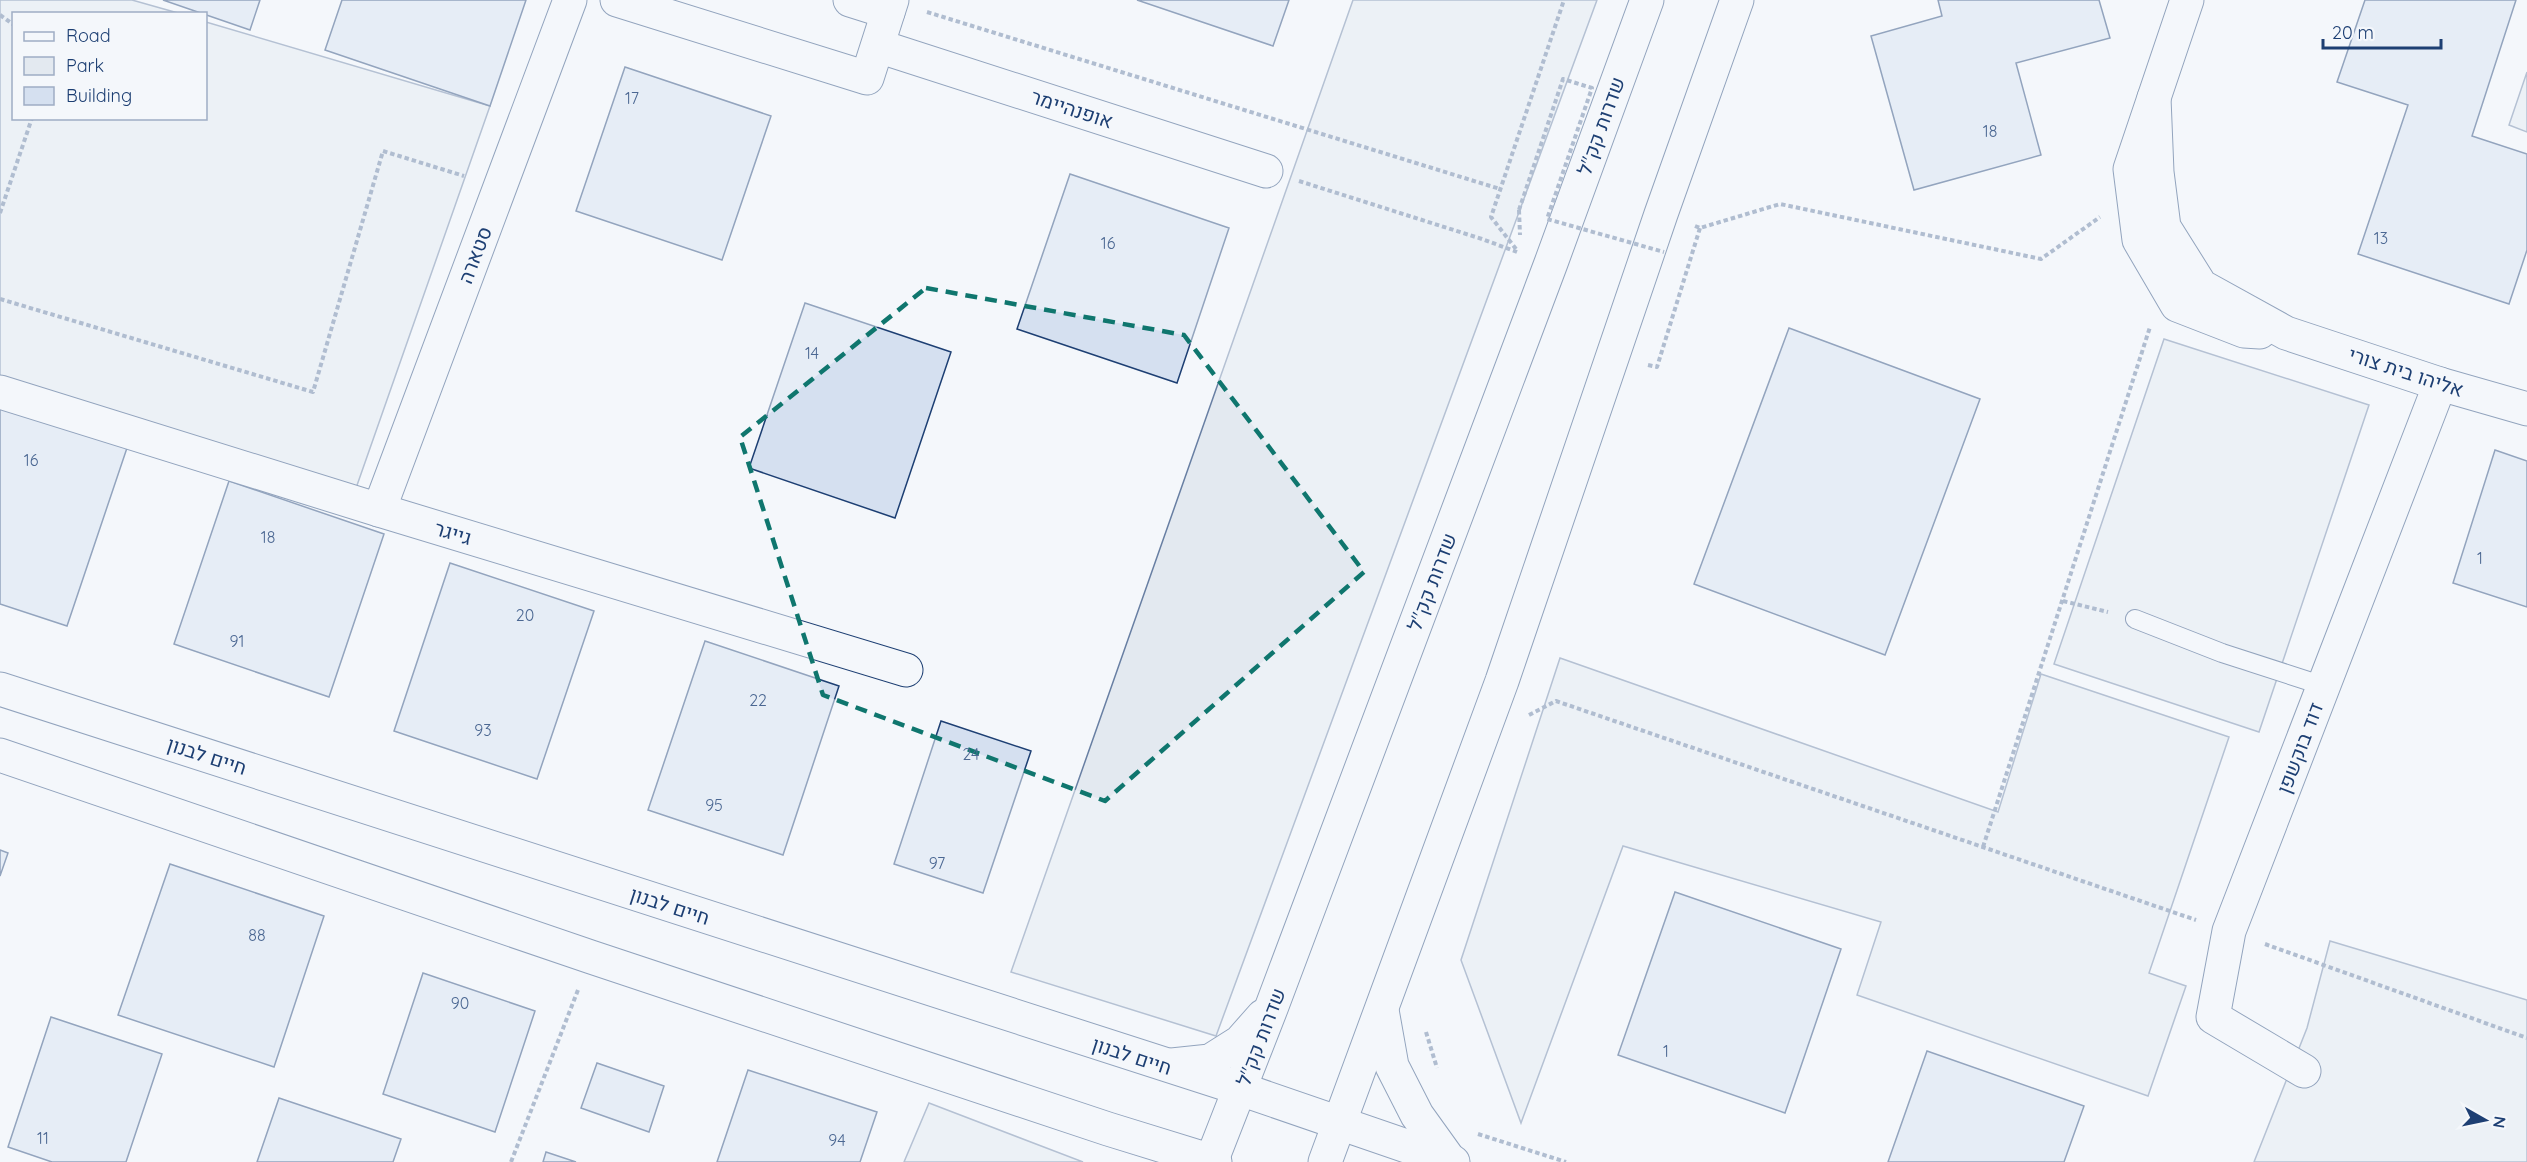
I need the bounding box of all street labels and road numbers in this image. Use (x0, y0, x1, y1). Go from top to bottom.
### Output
street label: שדרות קק"ל (1571, 73, 1630, 178)
street label: אופנהיימר (1028, 84, 1116, 134)
street label: סטארה (452, 223, 497, 287)
street label: אליהו בית צורי (2345, 341, 2467, 402)
street label: גייגר (432, 515, 475, 550)
street label: שדרות קק"ל (1401, 529, 1462, 634)
street label: דוד בוקשפן (2271, 699, 2328, 797)
street label: חיים לבנון (164, 731, 250, 780)
street label: חיים לבנון (627, 881, 713, 930)
street label: שדרות קק"ל (1230, 984, 1291, 1089)
street label: חיים לבנון (1089, 1031, 1175, 1080)

